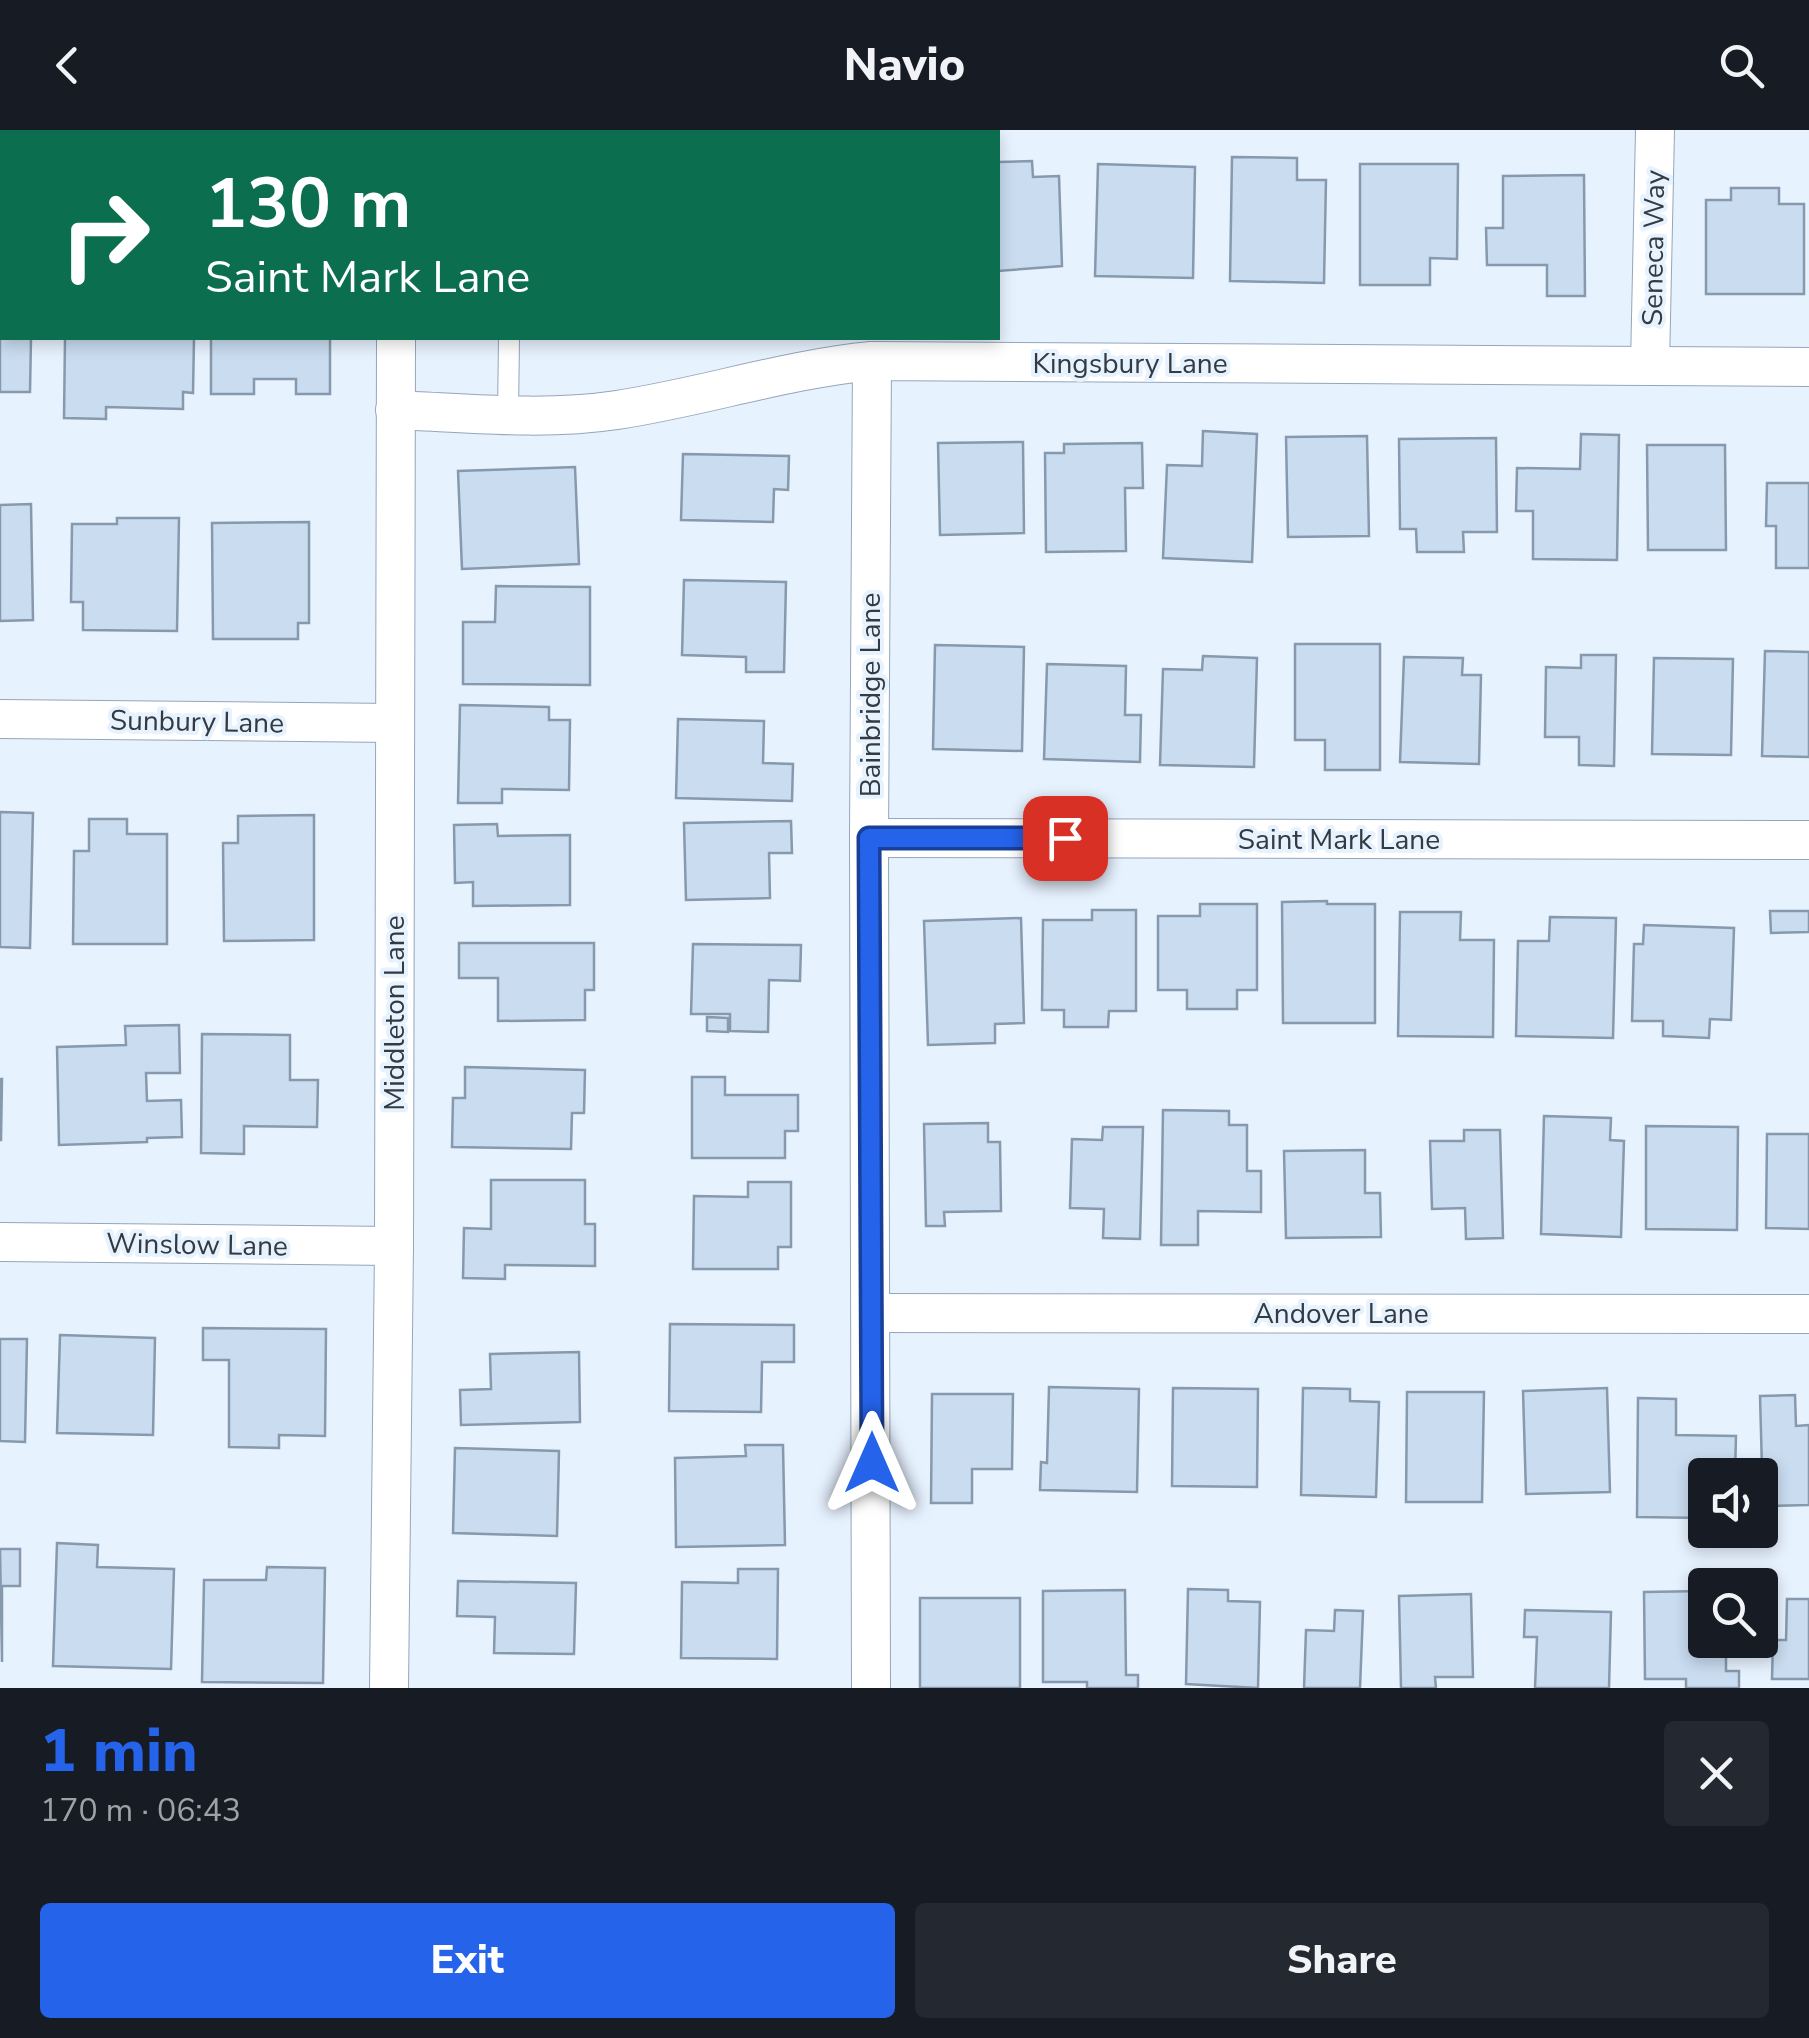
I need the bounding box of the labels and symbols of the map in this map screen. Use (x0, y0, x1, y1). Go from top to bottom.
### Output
street label: Seneca Way (1634, 169, 1674, 326)
street label: Kingsbury Lane (1032, 345, 1228, 383)
street label: Bainbridge Lane (852, 593, 890, 797)
street label: Sunbury Lane (110, 701, 284, 743)
pin (1023, 796, 1108, 881)
street label: Saint Mark Lane (1238, 821, 1440, 859)
street label: Middleton Lane (376, 915, 414, 1111)
street label: Winslow Lane (106, 1224, 288, 1266)
street label: Andover Lane (1253, 1295, 1429, 1333)
position arrow (820, 1411, 924, 1515)

